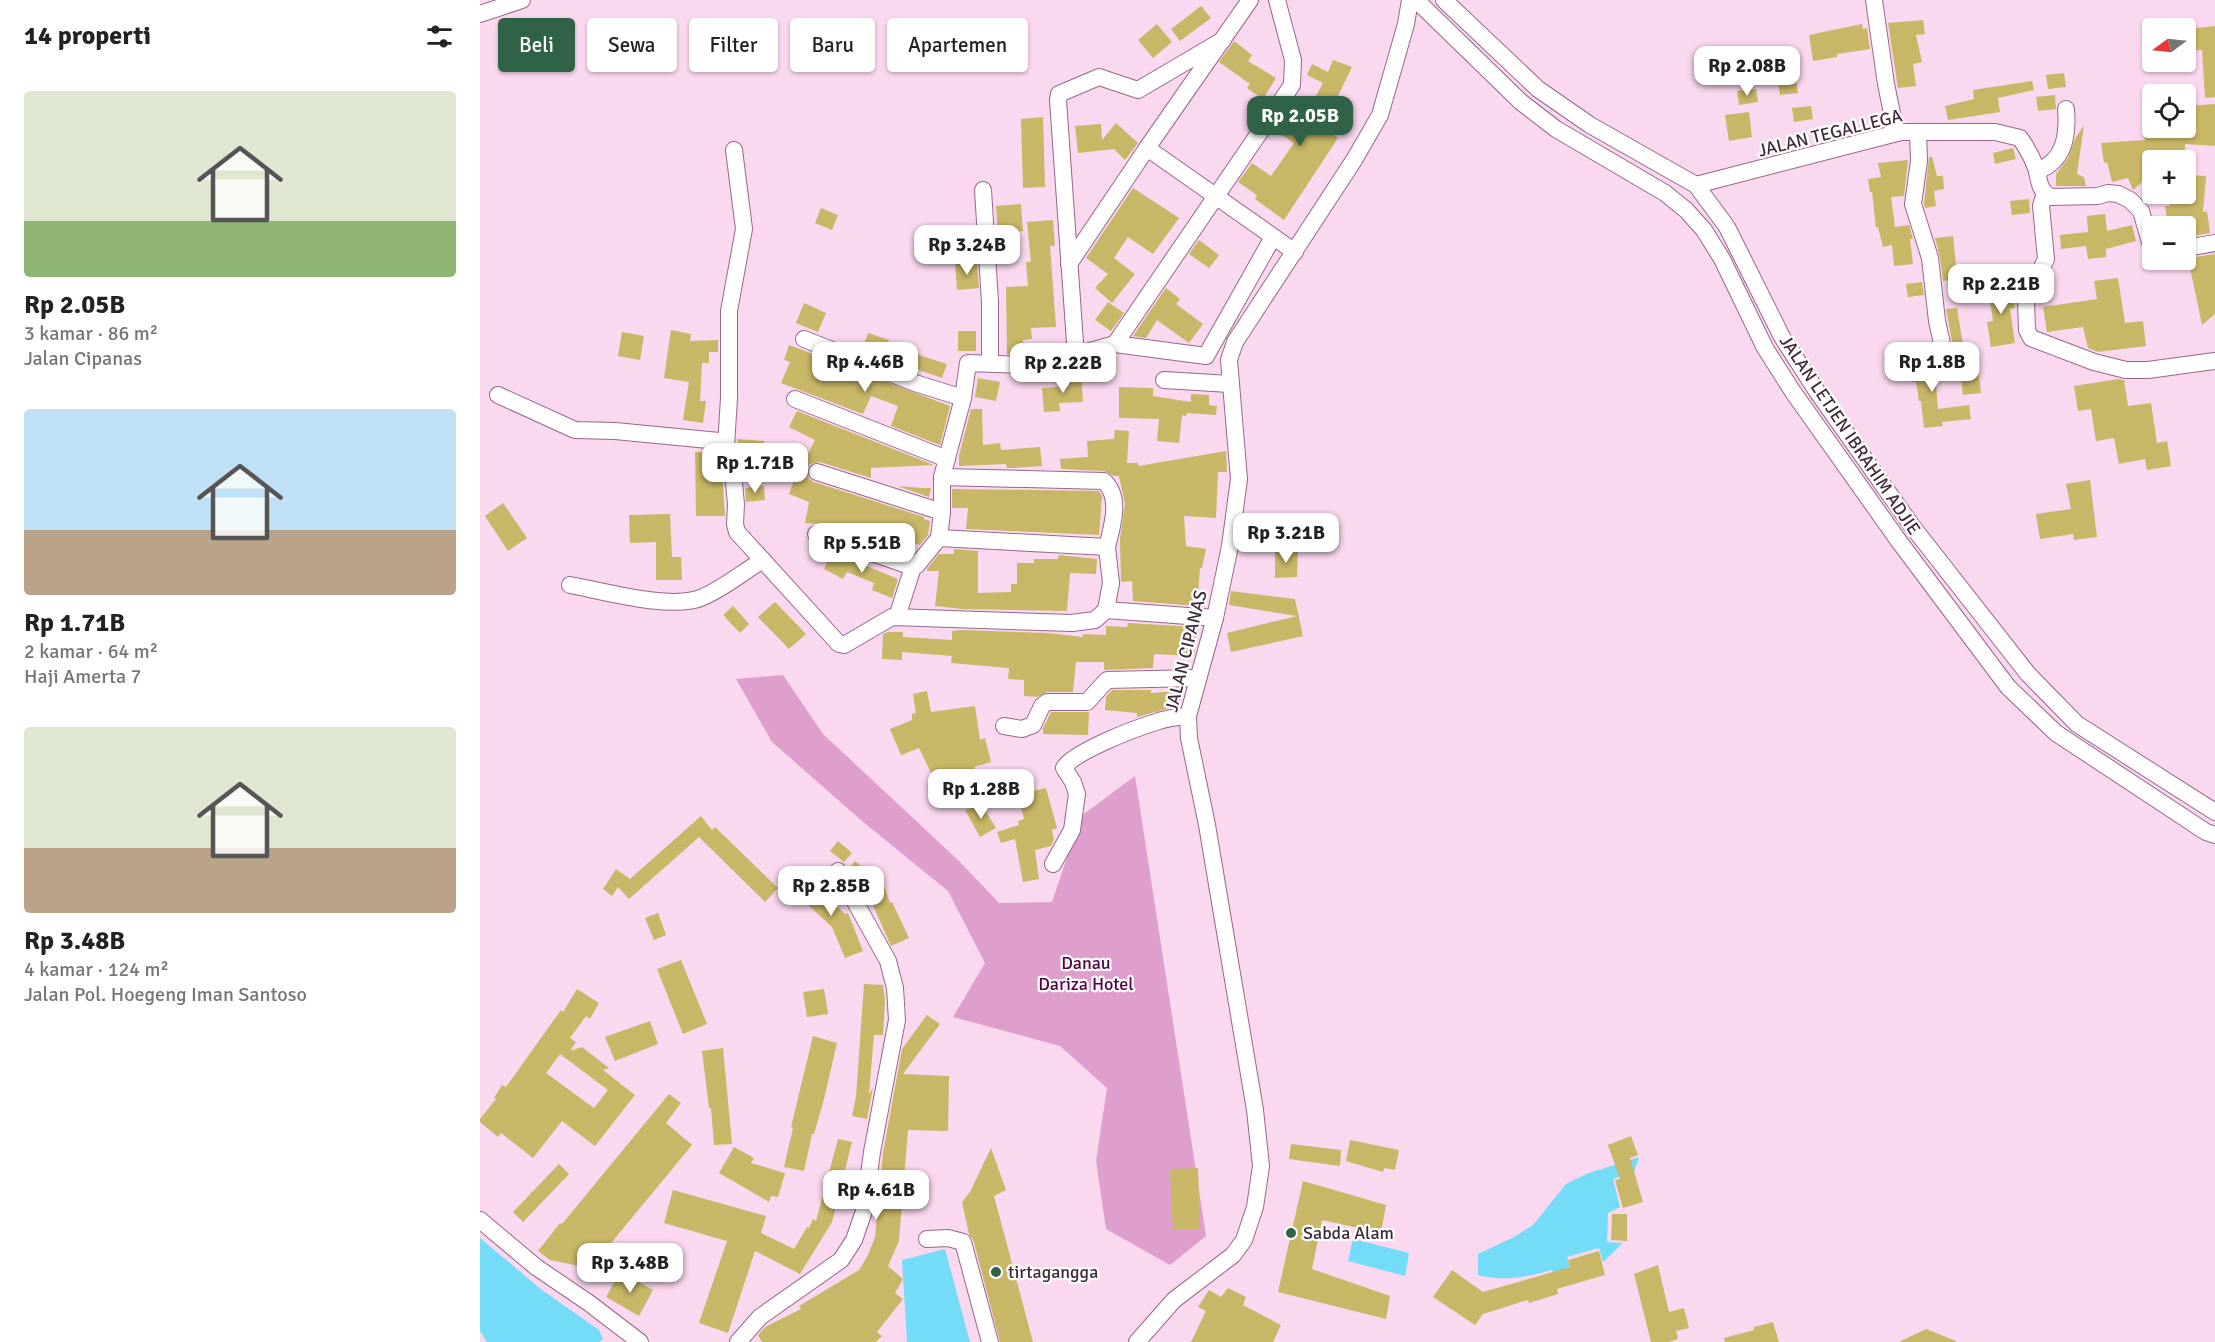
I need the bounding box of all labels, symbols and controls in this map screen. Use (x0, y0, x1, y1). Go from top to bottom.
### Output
chip: Beli (498, 18, 575, 72)
chip: Sewa (587, 18, 677, 72)
chip: Filter (689, 18, 778, 72)
chip: Baru (790, 18, 875, 72)
chip: Apartemen (887, 18, 1028, 72)
north arrow (2142, 18, 2196, 72)
map controls (2142, 18, 2196, 270)
text: 14 properti (24, 20, 151, 52)
icon: filters (423, 20, 456, 53)
pin: Rp 2.08B (1685, 46, 1809, 97)
text: Rp 2.08B (1708, 53, 1786, 78)
button: locate (2142, 84, 2196, 138)
pin: Rp 2.05B (1238, 96, 1362, 147)
text: Rp 2.05B (1261, 103, 1339, 128)
street label: JALAN TEGALLEGA (1756, 104, 1904, 162)
icon: home (186, 130, 294, 238)
button: + (2142, 150, 2196, 204)
button: − (2142, 216, 2196, 270)
pin: Rp 3.24B (905, 225, 1029, 276)
text: Rp 3.24B (928, 232, 1006, 257)
pin: Rp 2.21B (1939, 264, 2063, 315)
text: Rp 2.21B (1962, 271, 2040, 296)
text: Rp 2.05B (24, 289, 125, 321)
text: 3 kamar · 86 m² (24, 321, 158, 346)
street label: JALAN LETJEN IBRAHIM ADJIE (1775, 331, 1925, 539)
pin: Rp 4.46B (803, 342, 927, 393)
pin: Rp 1.8B (1877, 342, 1987, 393)
pin: Rp 2.22B (1001, 343, 1125, 394)
text: Jalan Cipanas (24, 346, 142, 371)
text: Rp 4.46B (826, 349, 904, 374)
text: Rp 1.8B (1898, 349, 1966, 374)
text: Rp 2.22B (1024, 350, 1102, 375)
pin: Rp 1.71B (693, 443, 817, 494)
icon: home (186, 448, 294, 556)
text: Rp 1.71B (716, 450, 794, 475)
pin: Rp 3.21B (1224, 513, 1348, 564)
text: Rp 3.21B (1247, 520, 1325, 545)
pin: Rp 5.51B (800, 523, 924, 574)
text: Rp 5.51B (823, 530, 901, 555)
street label: JALAN CIPANAS (1160, 588, 1212, 714)
text: Rp 1.71B (24, 607, 125, 639)
text: 2 kamar · 64 m² (24, 639, 158, 664)
text: Haji Amerta 7 (24, 664, 141, 689)
icon: home (186, 766, 294, 874)
pin: Rp 1.28B (919, 769, 1043, 820)
text: Rp 1.28B (942, 776, 1020, 801)
pin: Rp 2.85B (769, 866, 893, 917)
text: Rp 2.85B (792, 873, 870, 898)
text: Rp 3.48B (24, 925, 125, 957)
park label: Danau Dariza Hotel (1038, 952, 1134, 995)
text: 4 kamar · 124 m² (24, 957, 169, 982)
text: Jalan Pol. Hoegeng Iman Santoso (24, 982, 307, 1007)
pin: Rp 4.61B (814, 1170, 938, 1221)
text: Rp 4.61B (837, 1177, 915, 1202)
place label: Sabda Alam (1303, 1222, 1394, 1244)
marker: Sabda Alam (1284, 1226, 1298, 1240)
pin: Rp 3.48B (568, 1243, 692, 1294)
text: Rp 3.48B (591, 1250, 669, 1275)
place label: tirtagangga (1008, 1261, 1098, 1283)
marker: tirtagangga (989, 1265, 1003, 1279)

